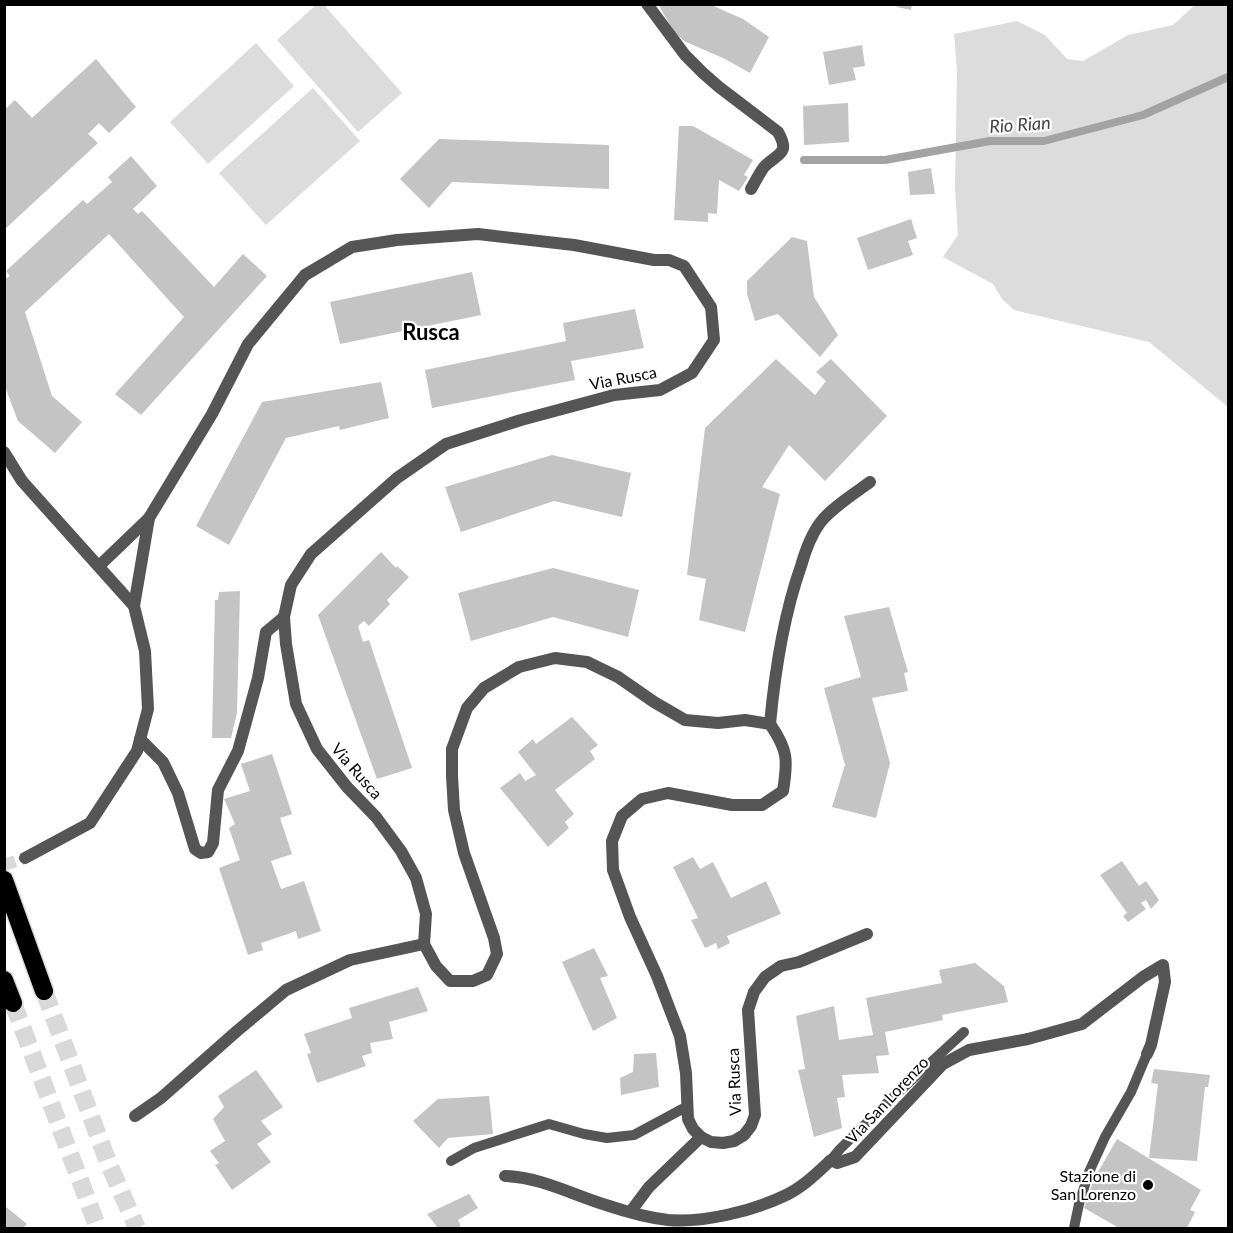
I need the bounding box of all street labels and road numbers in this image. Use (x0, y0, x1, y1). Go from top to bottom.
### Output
street label: Via Rusca (588, 362, 658, 393)
street label: Via Rusca (328, 739, 387, 803)
street label: Via Rusca (723, 1048, 744, 1116)
street label: Via San Lorenzo (841, 1052, 932, 1147)

